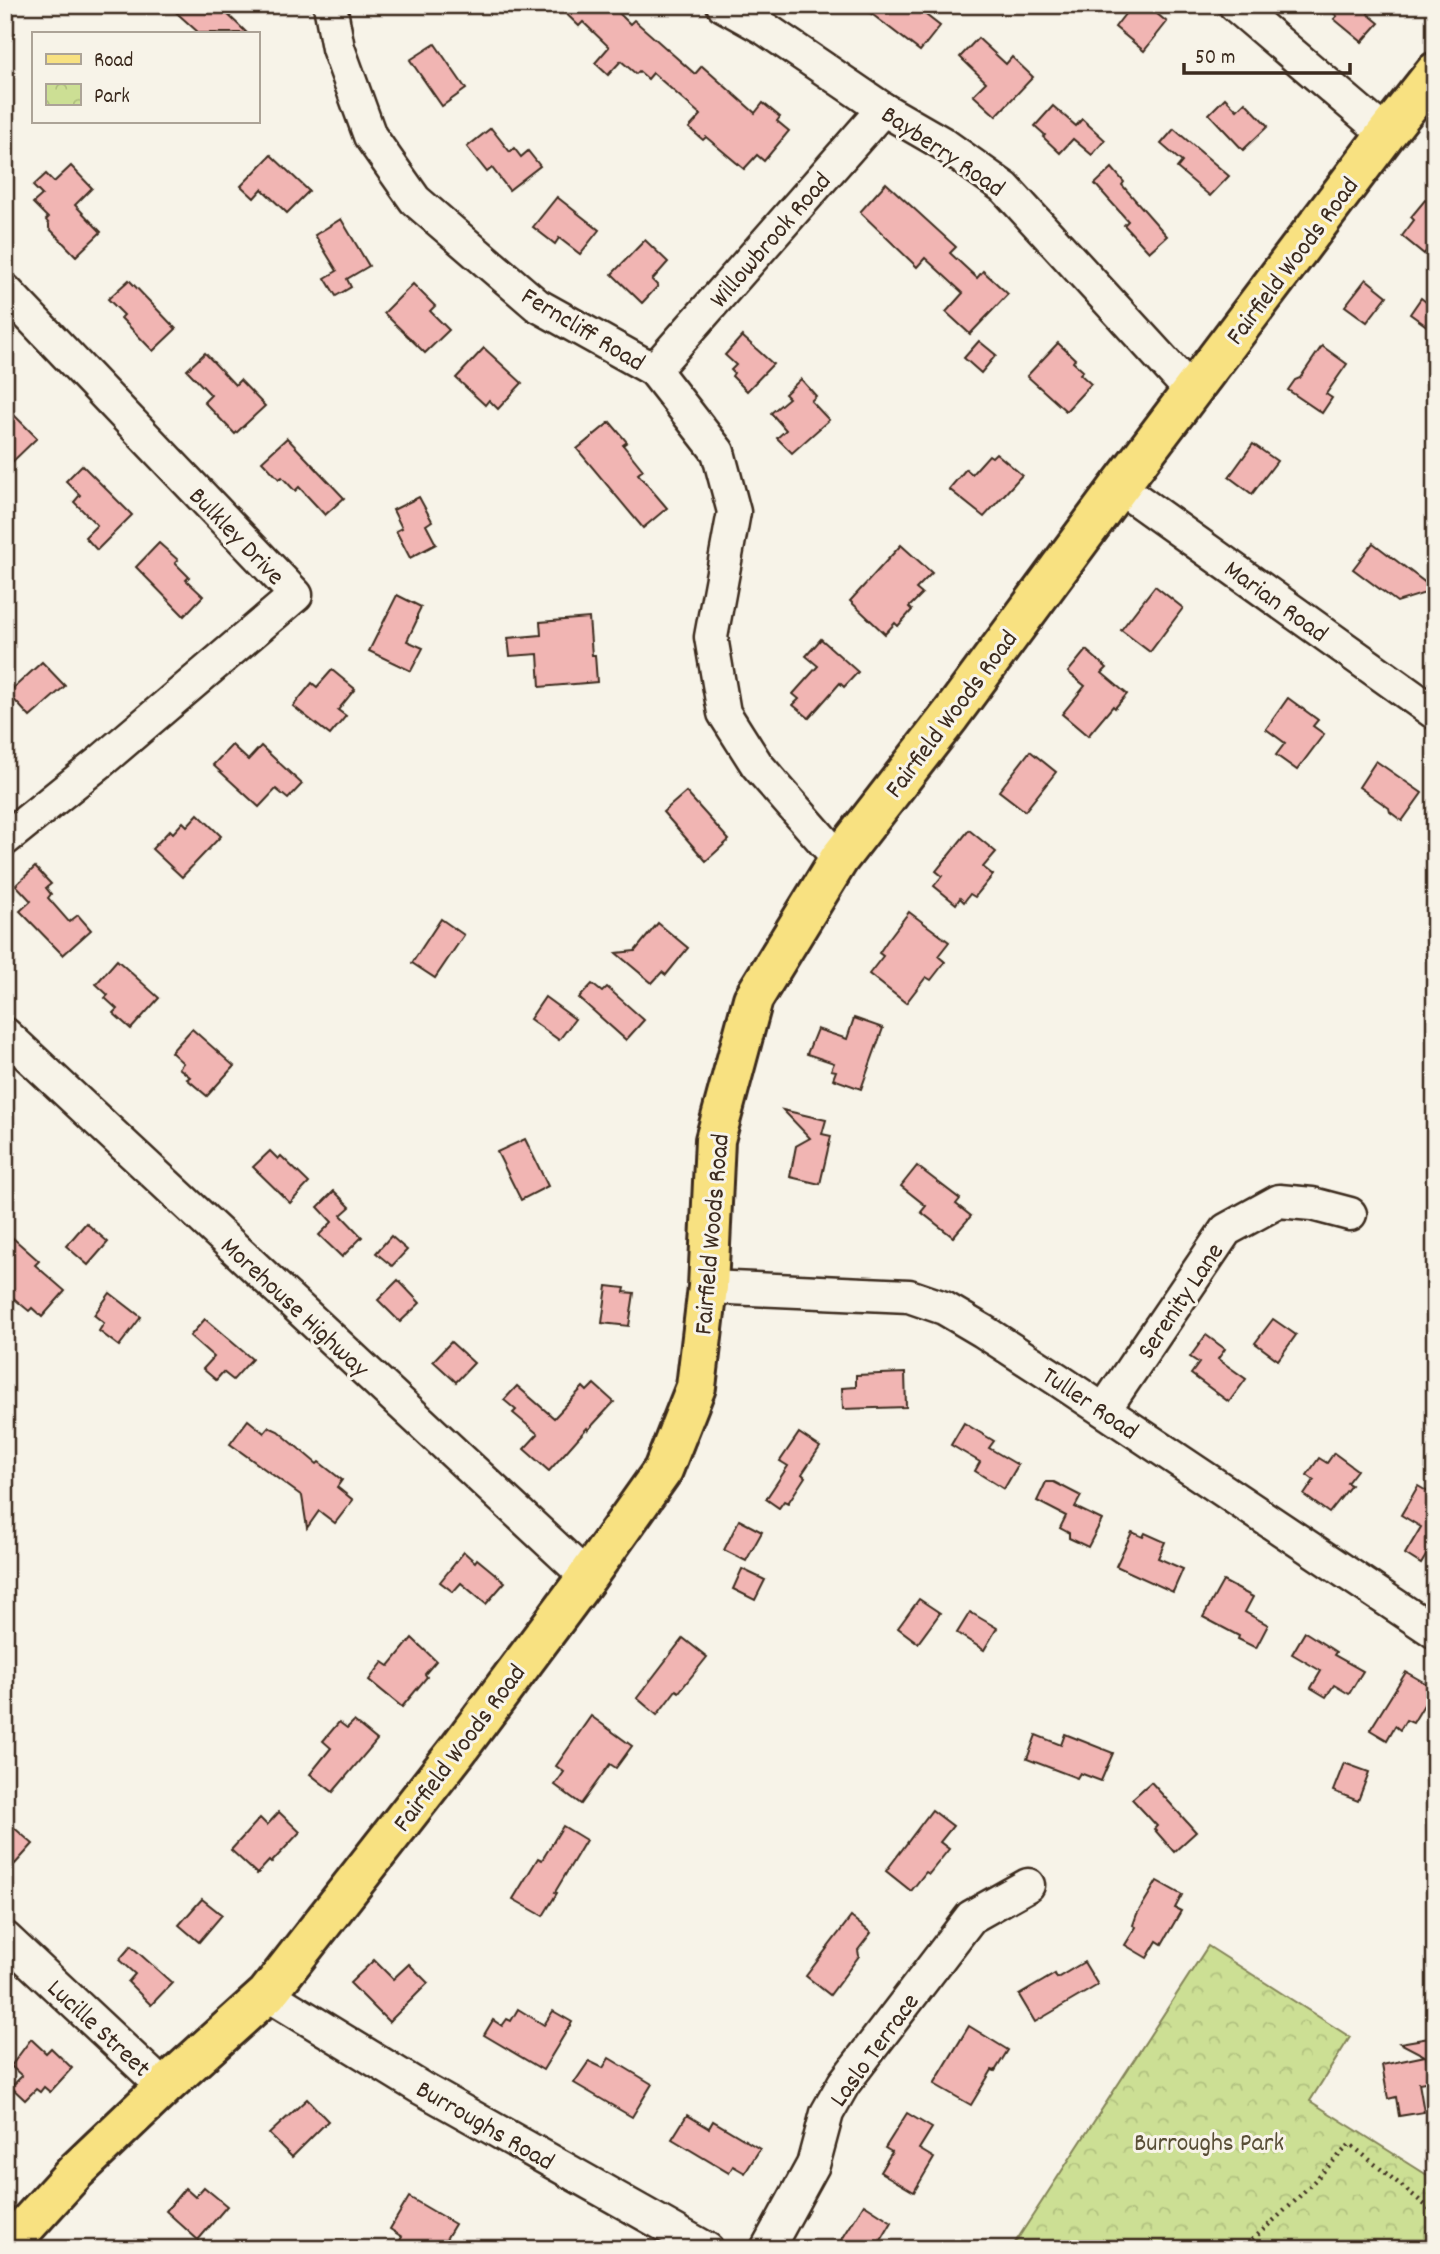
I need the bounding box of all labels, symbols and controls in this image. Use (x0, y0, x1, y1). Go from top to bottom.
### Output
legend (32, 32, 259, 122)
scale bar (1184, 32, 1351, 76)
text: 50 m (1195, 44, 1235, 74)
text: Road (94, 47, 133, 77)
text: Park (94, 83, 130, 113)
street label: Bayberry Road (873, 98, 1011, 208)
street label: Willowbrook Road (702, 165, 841, 317)
street label: Fairfield Woods Road (1218, 170, 1369, 354)
street label: Ferncliff Road (513, 280, 651, 382)
street label: Bulkley Drive (179, 480, 292, 595)
street label: Marian Road (1215, 552, 1335, 653)
street label: Fairfield Woods Road (877, 623, 1028, 807)
street label: Fairfield Woods Road (686, 1132, 741, 1336)
street label: Morehouse Highway (211, 1230, 377, 1388)
street label: Serenity Lane (1129, 1236, 1234, 1367)
street label: Tuller Road (1033, 1359, 1145, 1451)
street label: Fairfield Woods Road (385, 1657, 536, 1841)
street label: Lucille Street (37, 1972, 158, 2088)
street label: Laslo Terrace (822, 1986, 930, 2116)
street label: Burroughs Road (408, 2072, 560, 2182)
park label: Burroughs Park (1134, 2126, 1284, 2163)

